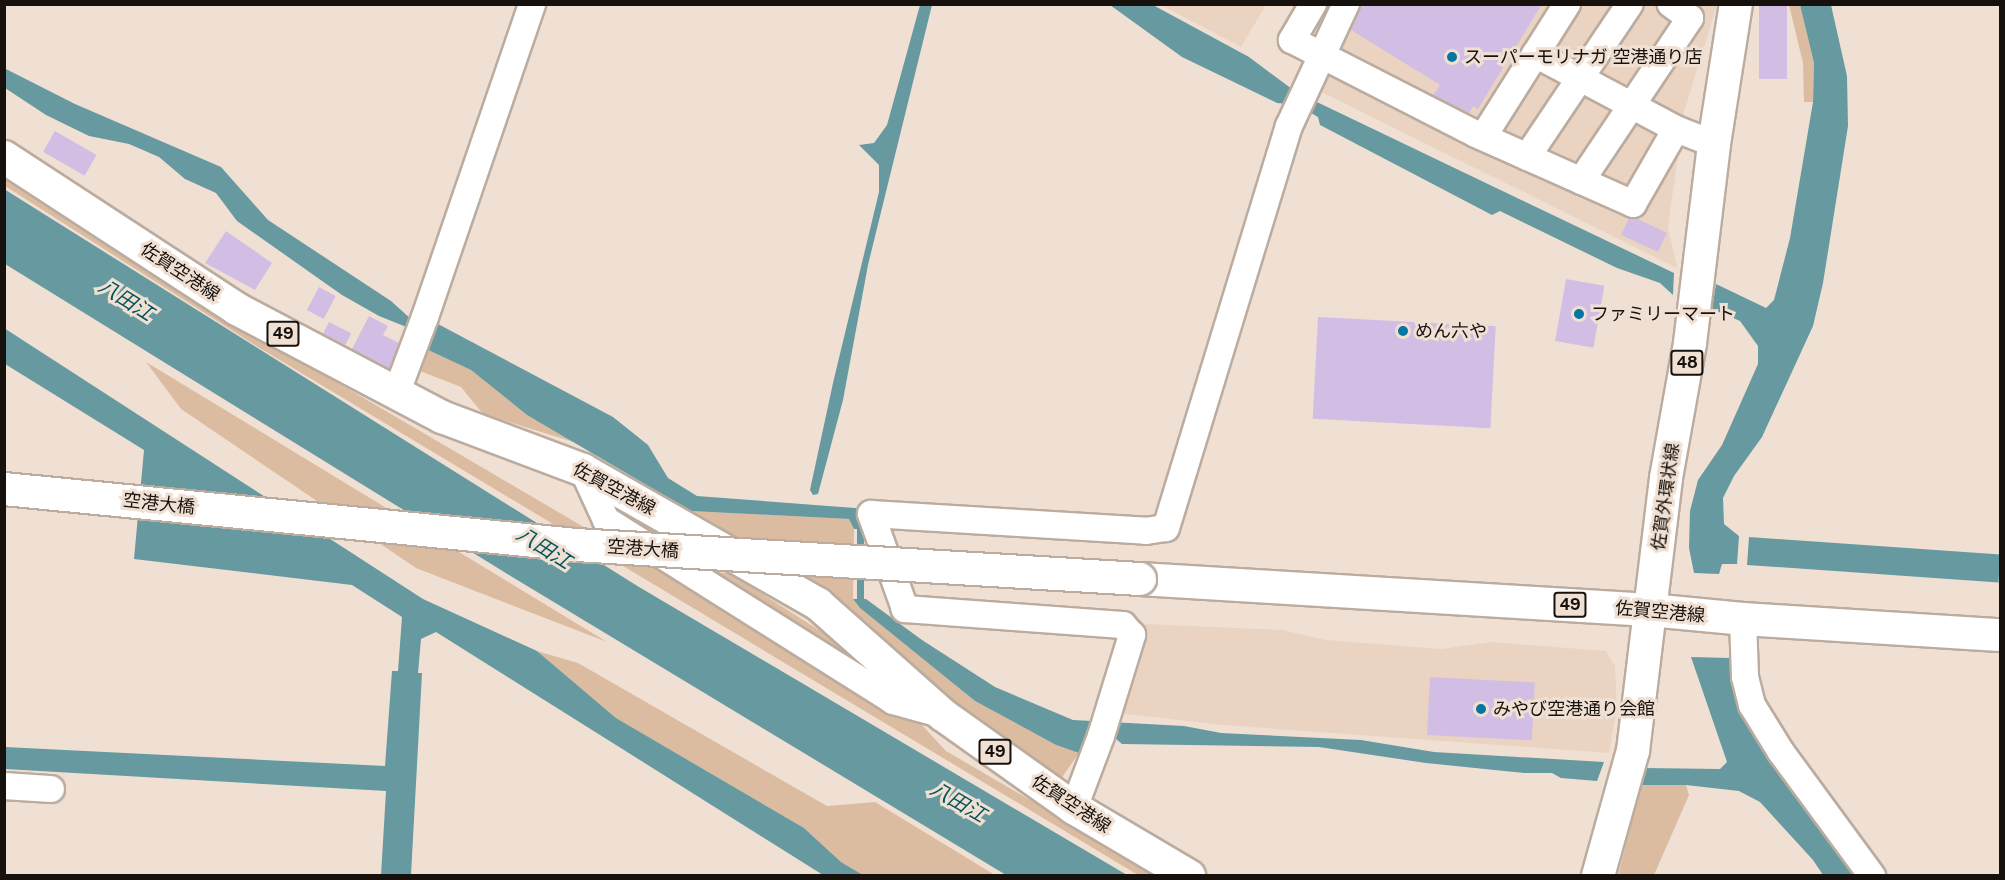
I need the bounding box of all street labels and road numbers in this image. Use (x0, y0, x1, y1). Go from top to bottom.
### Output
street label: 佐賀空港線 (136, 238, 224, 306)
road number: 49 (265, 321, 301, 347)
road number: 48 (1669, 350, 1705, 376)
street label: 佐賀外環状線 (1648, 442, 1684, 552)
street label: 佐賀空港線 (569, 458, 659, 520)
street label: 空港大橋 (122, 489, 196, 519)
street label: 空港大橋 (606, 536, 680, 562)
road number: 49 (1552, 592, 1588, 618)
street label: 佐賀空港線 (1614, 597, 1706, 627)
road number: 49 (977, 739, 1013, 765)
street label: 佐賀空港線 (1027, 770, 1115, 838)

